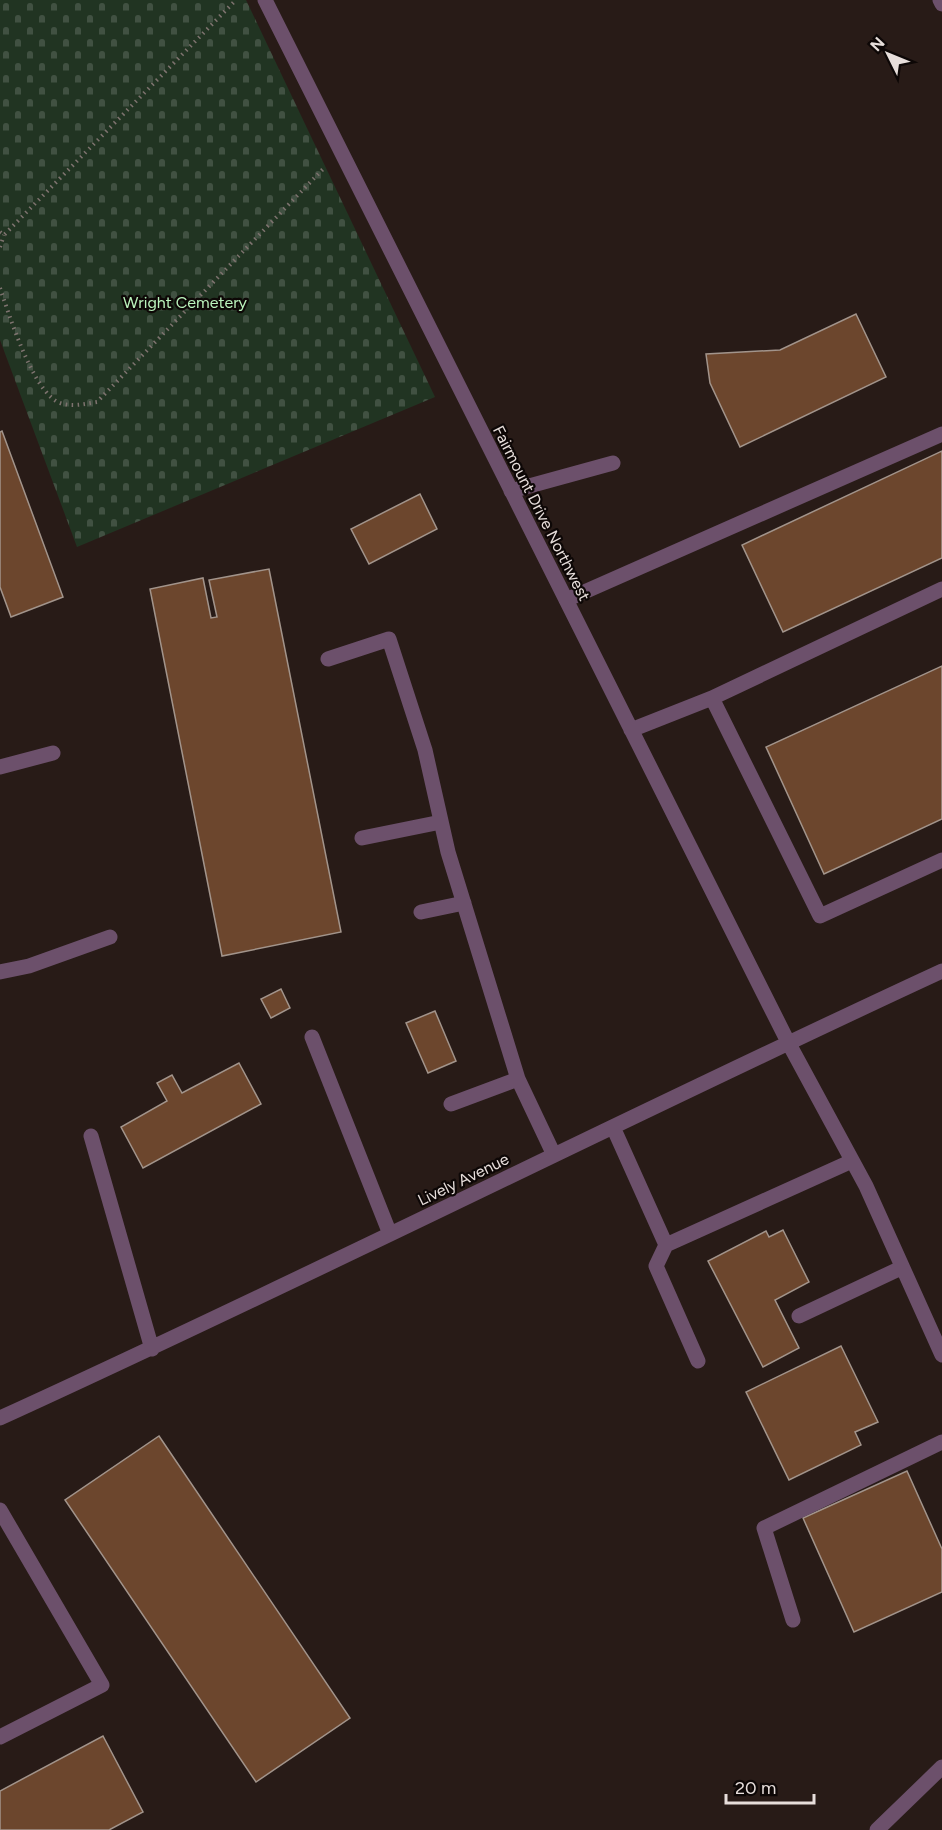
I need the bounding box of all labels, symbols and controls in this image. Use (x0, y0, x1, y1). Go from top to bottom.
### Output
north arrow (858, 24, 918, 84)
text: N (866, 33, 889, 55)
park label: Wright Cemetery (123, 293, 248, 312)
street label: Fairmount Drive Northwest (489, 422, 594, 604)
street label: Lively Avenue (415, 1149, 512, 1210)
scale bar (726, 1767, 814, 1805)
text: 20 m (735, 1777, 776, 1799)

